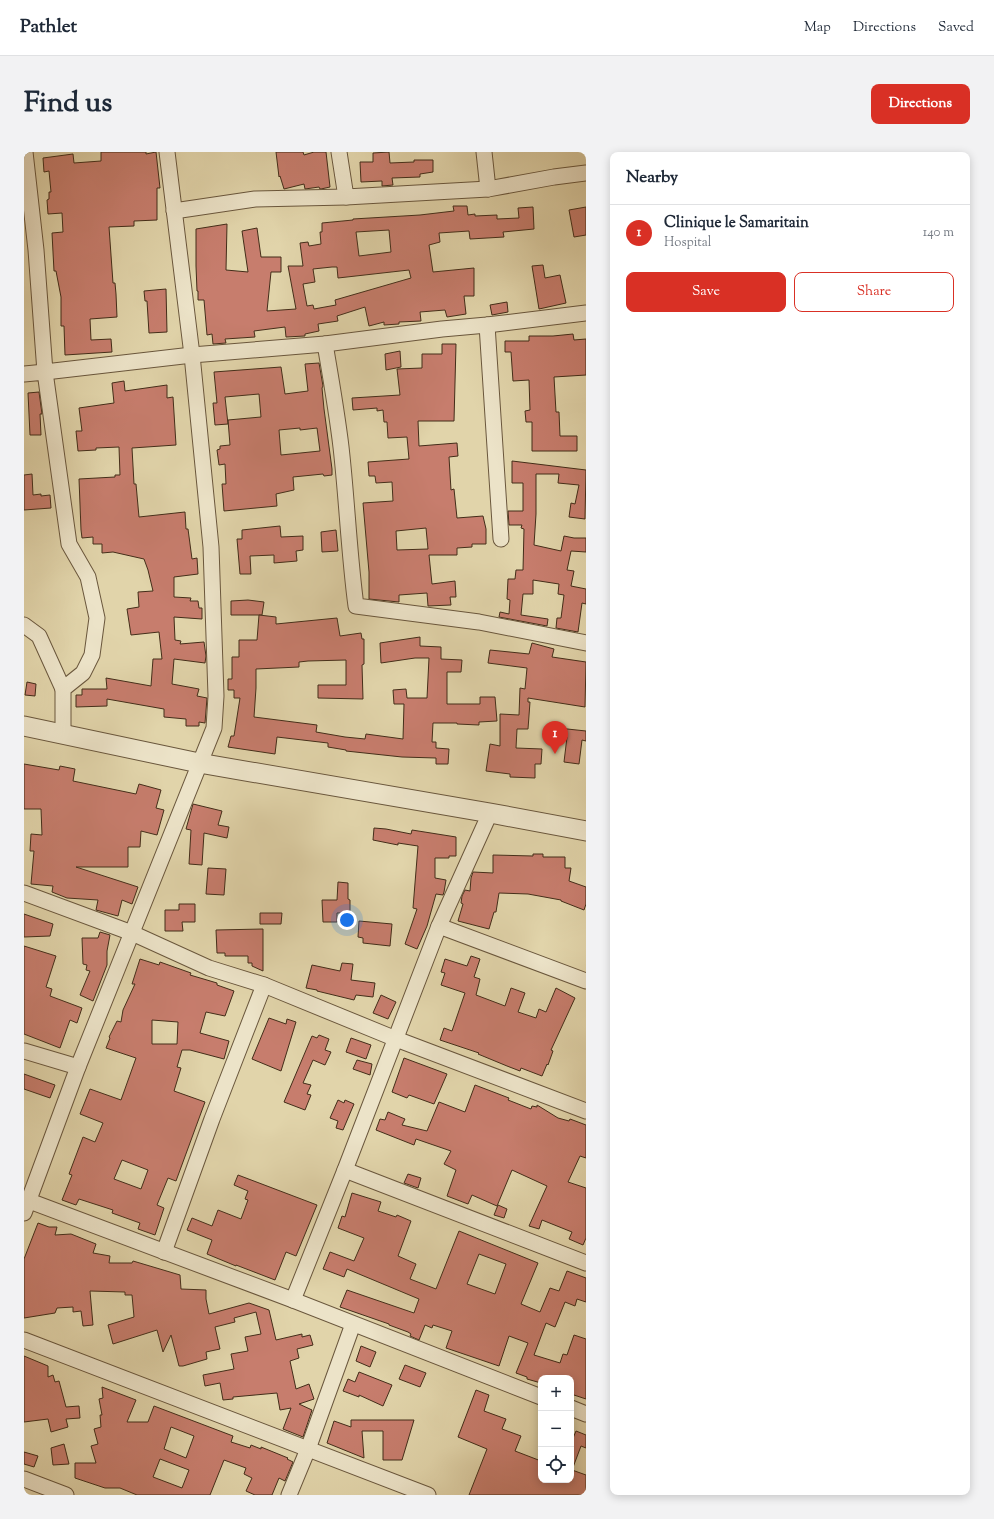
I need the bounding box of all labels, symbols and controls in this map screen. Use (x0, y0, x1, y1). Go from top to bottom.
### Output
text: Pathlet (20, 14, 77, 41)
text: Map (804, 18, 831, 38)
text: Directions (853, 18, 916, 38)
text: Saved (938, 18, 974, 38)
text: Find us (24, 84, 112, 124)
button: Directions (871, 84, 970, 124)
text: Nearby (626, 166, 678, 190)
text: Clinique le Samaritain (664, 213, 809, 234)
text: 1 (637, 224, 641, 242)
text: 140 m (923, 224, 954, 242)
text: Hospital (664, 234, 711, 252)
button: Save (626, 272, 786, 312)
button: Share (794, 272, 954, 312)
pin: 1 (542, 721, 568, 754)
your location (337, 910, 357, 930)
map controls (538, 1375, 574, 1483)
button: + (538, 1375, 574, 1411)
button: − (538, 1411, 574, 1447)
button: locate (538, 1447, 574, 1483)

